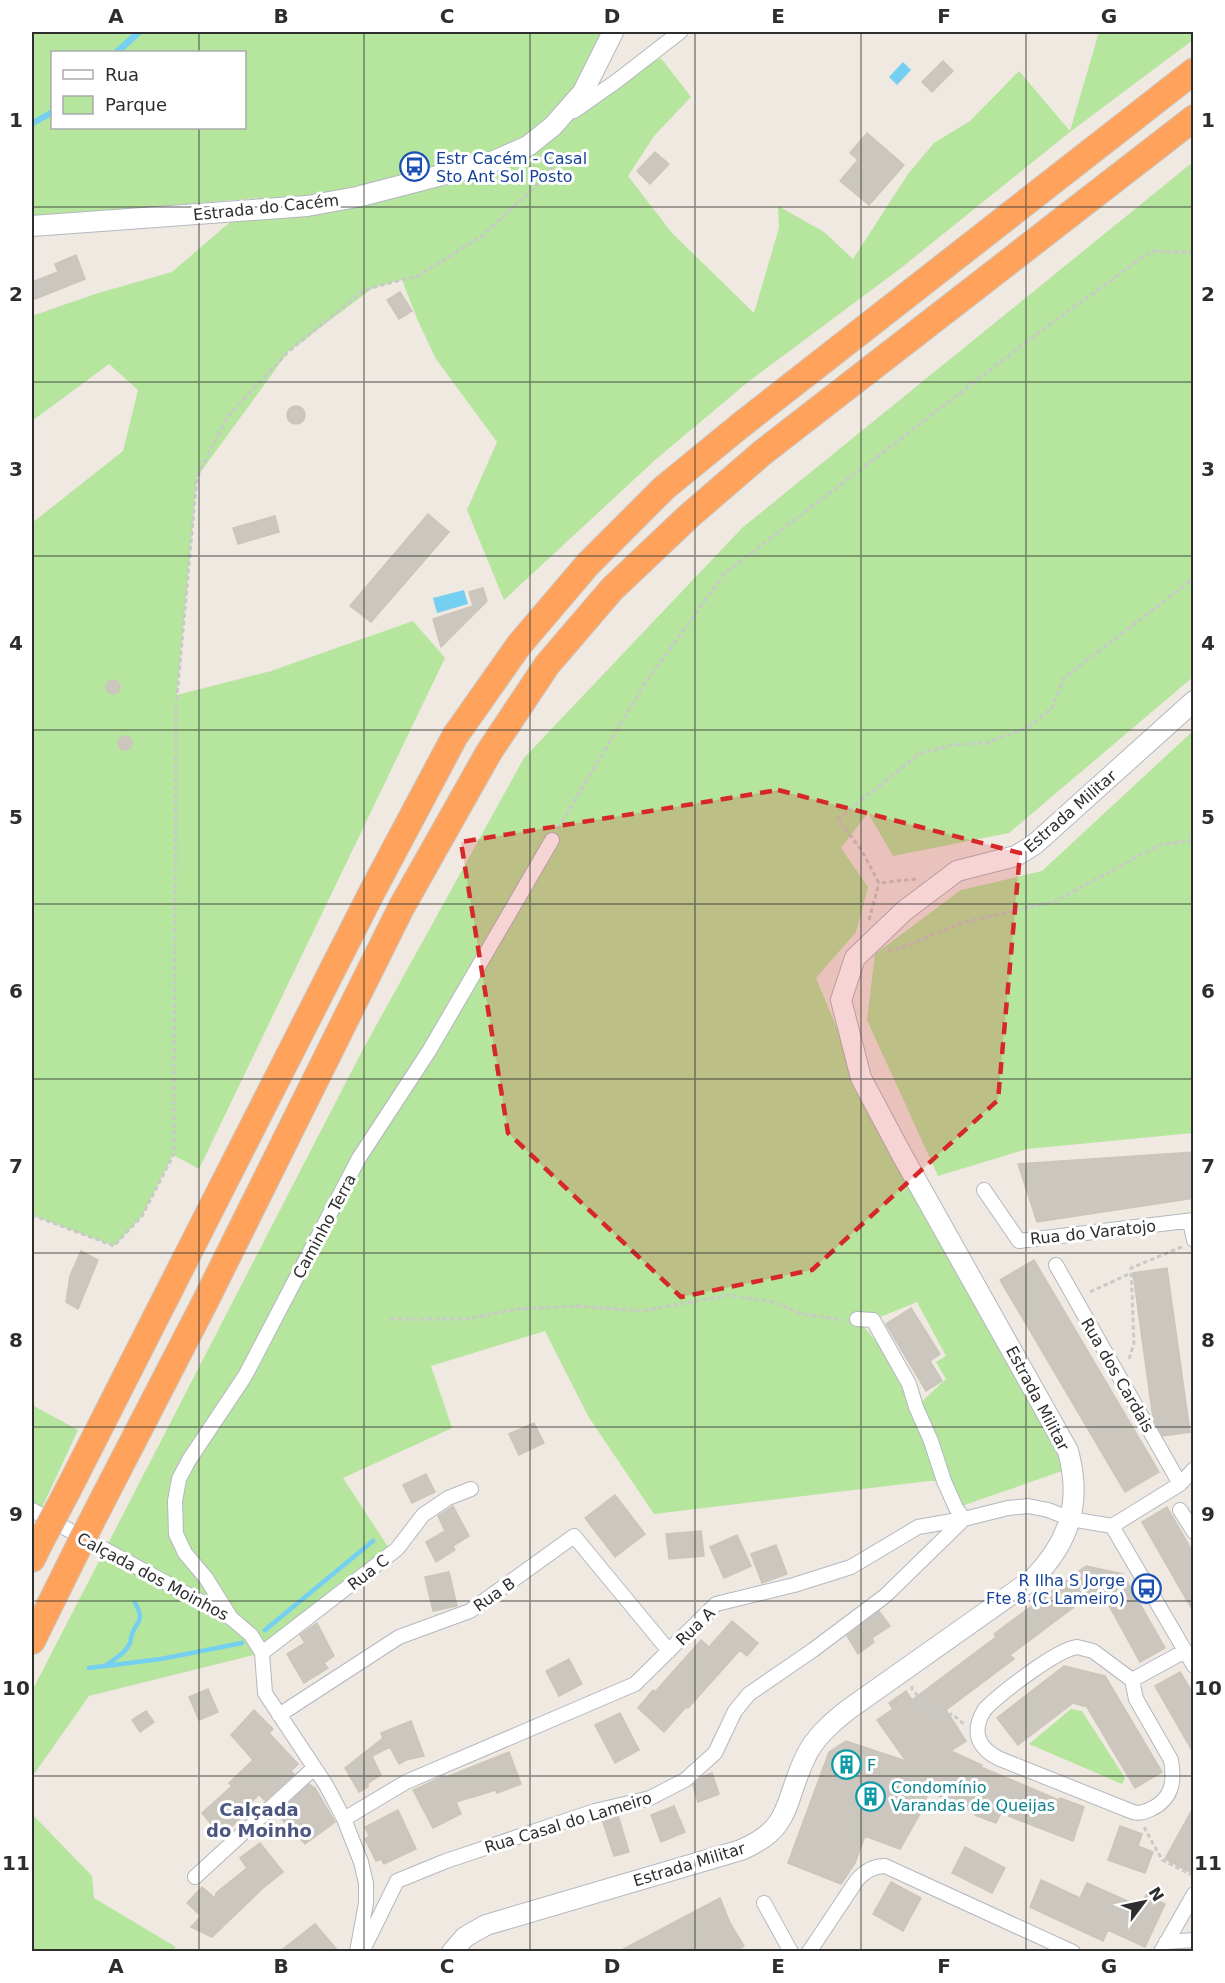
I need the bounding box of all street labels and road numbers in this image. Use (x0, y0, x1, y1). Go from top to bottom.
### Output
street label: Estrada do Cacém (192, 190, 340, 225)
street label: Estrada Militar (1020, 766, 1121, 857)
street label: Caminho Terra (289, 1171, 360, 1282)
street label: Rua do Varatojo (1029, 1216, 1157, 1249)
street label: Rua dos Cardais (1077, 1315, 1158, 1436)
street label: Estrada Militar (1002, 1343, 1073, 1454)
street label: Calçada dos Moinhos (74, 1528, 232, 1624)
street label: Rua C (344, 1551, 393, 1594)
street label: Rua B (470, 1573, 519, 1616)
street label: Rua A (672, 1603, 719, 1649)
street label: Rua Casal do Lameiro (482, 1788, 654, 1857)
street label: Estrada Militar (631, 1838, 748, 1891)

